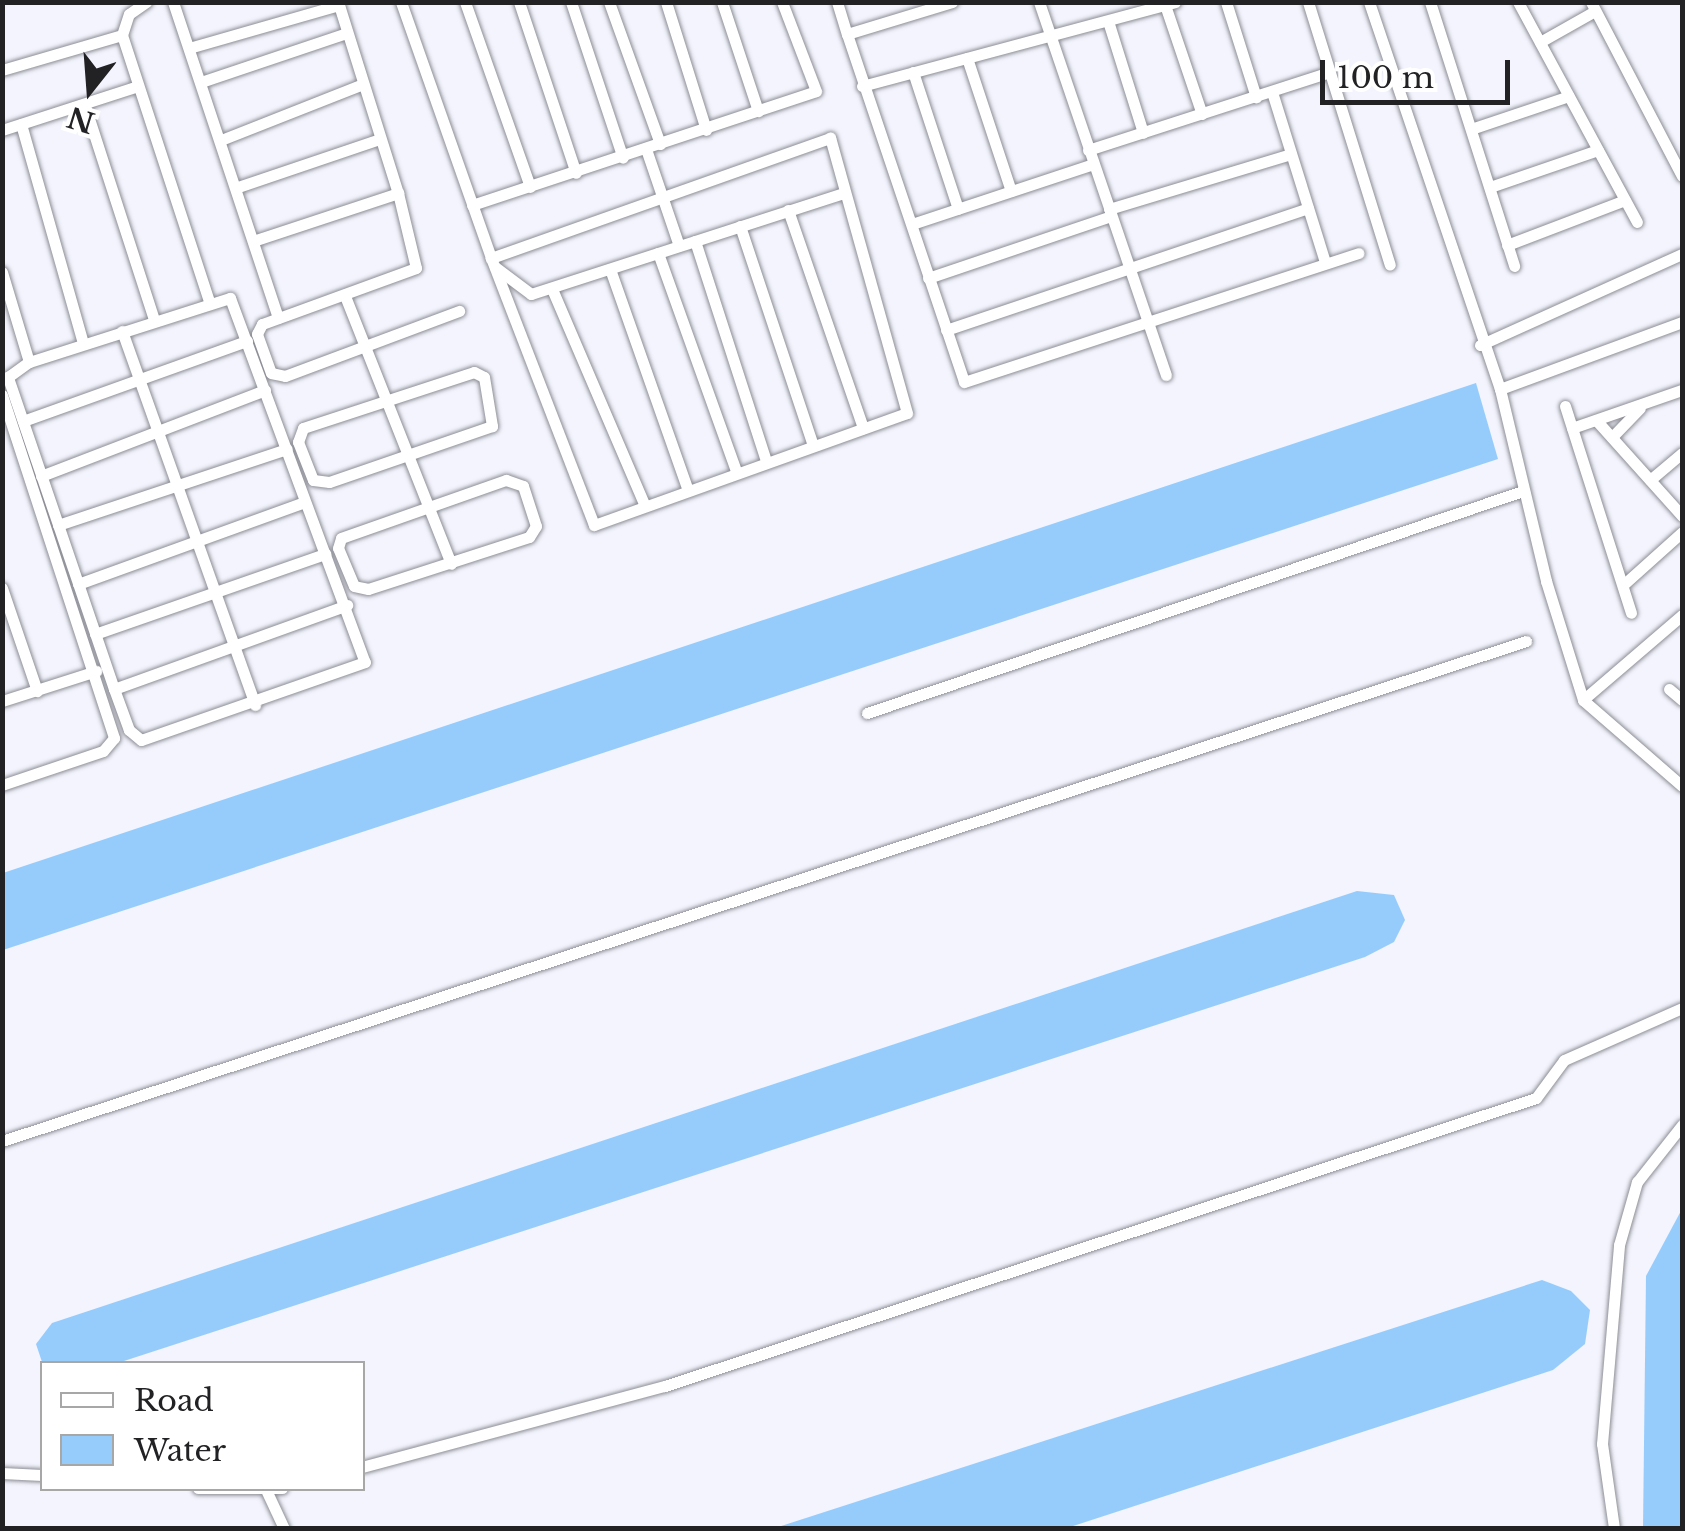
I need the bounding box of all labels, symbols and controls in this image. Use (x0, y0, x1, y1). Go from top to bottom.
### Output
north arrow (40, 40, 140, 140)
scale bar (1325, 40, 1515, 102)
text: 100 m (1337, 59, 1434, 96)
text: N (63, 99, 99, 140)
legend (40, 1361, 365, 1491)
text: Road (134, 1382, 214, 1419)
text: Water (134, 1432, 226, 1469)

